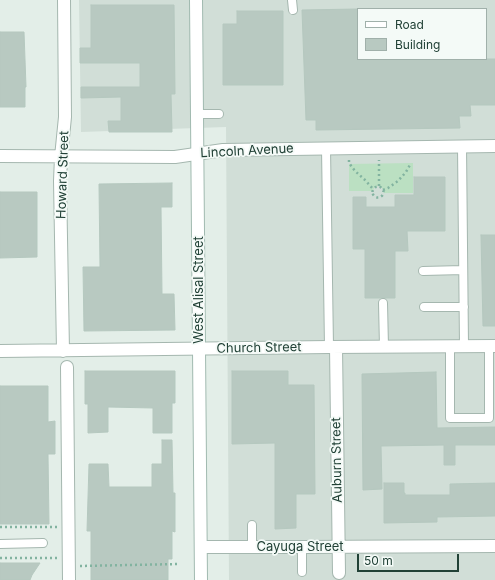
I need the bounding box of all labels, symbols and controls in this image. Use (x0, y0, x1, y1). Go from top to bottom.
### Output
legend (357, 8, 487, 60)
text: Road (395, 17, 424, 32)
text: Building (395, 37, 440, 52)
street label: Howard Street (54, 131, 72, 219)
street label: Lincoln Avenue (200, 141, 294, 161)
street label: West Alisal Street (191, 236, 207, 344)
street label: Church Street (216, 339, 302, 357)
street label: Auburn Street (328, 417, 346, 503)
street label: Cayuga Street (256, 539, 344, 555)
scale bar (359, 546, 461, 572)
text: 50 m (364, 553, 393, 568)

